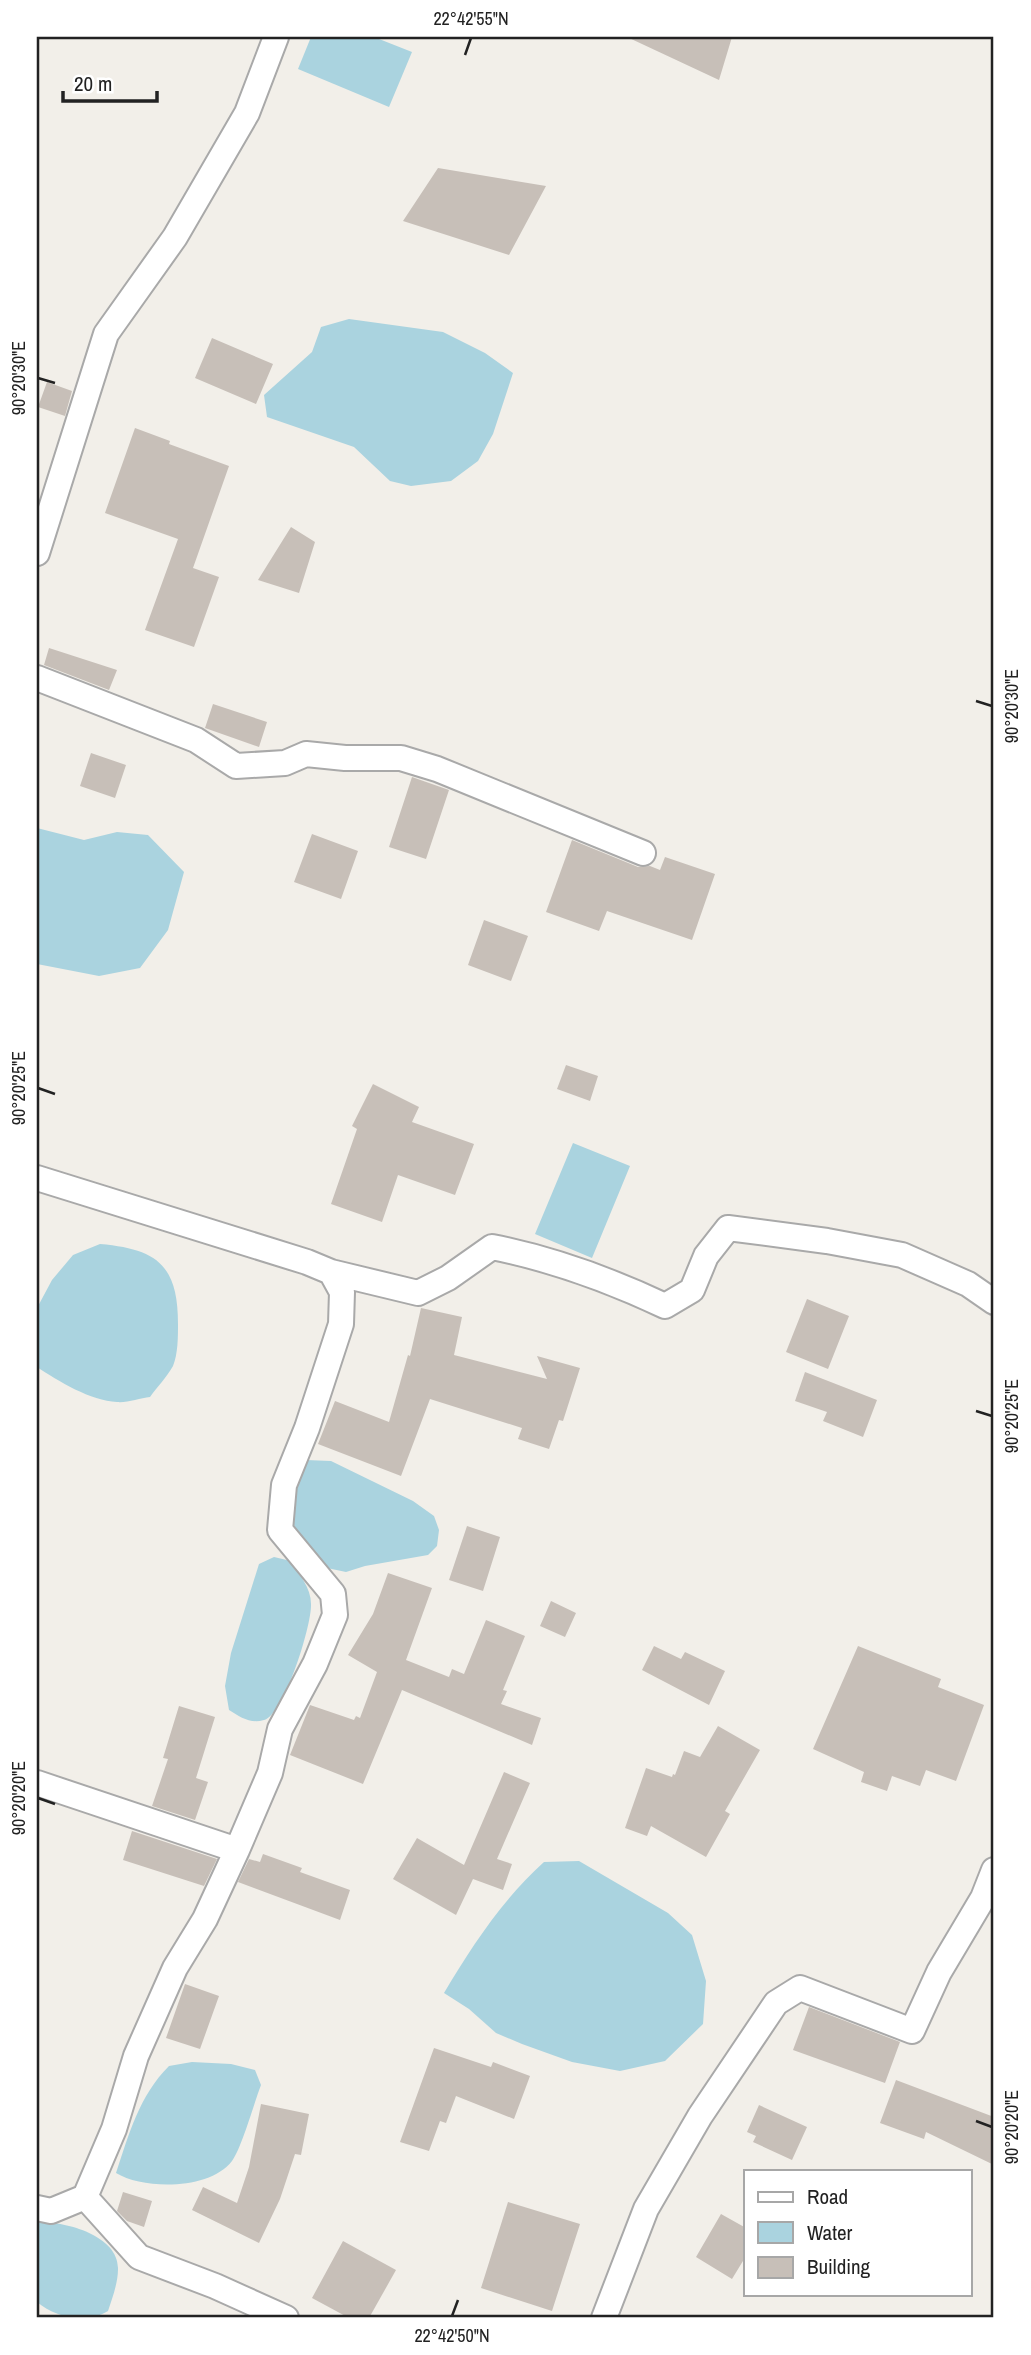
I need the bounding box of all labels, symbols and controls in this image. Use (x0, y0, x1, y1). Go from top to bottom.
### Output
text: 22°42'55"N (433, 6, 509, 31)
scale bar (63, 60, 158, 104)
text: 20 m (74, 69, 112, 98)
text: 90°20'30"E (6, 341, 31, 415)
text: 90°20'30"E (999, 669, 1024, 743)
text: 90°20'25"E (6, 1051, 31, 1125)
text: 90°20'25"E (999, 1379, 1024, 1453)
text: 90°20'20"E (6, 1761, 31, 1835)
text: 90°20'20"E (999, 2090, 1024, 2164)
legend (744, 2170, 972, 2296)
text: Road (807, 2182, 848, 2211)
text: Water (807, 2218, 853, 2247)
text: Building (807, 2252, 871, 2281)
text: 22°42'50"N (414, 2323, 490, 2348)

